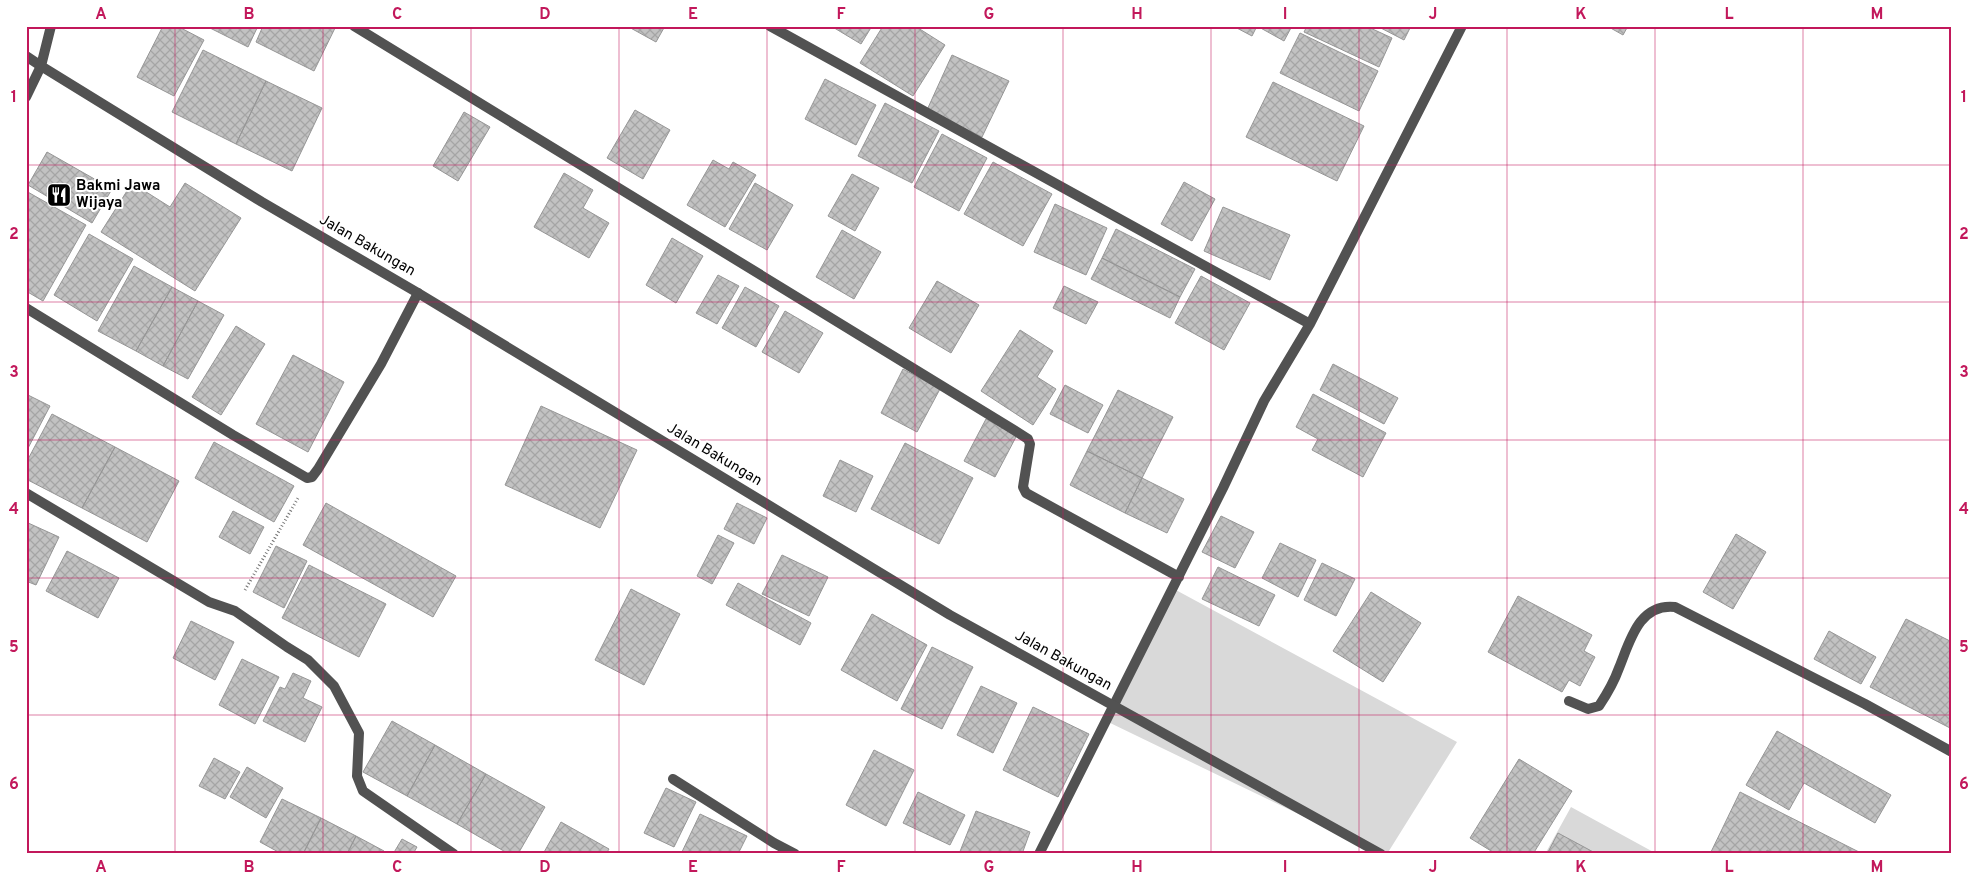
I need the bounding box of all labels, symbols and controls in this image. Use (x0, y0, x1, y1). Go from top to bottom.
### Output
text: A (95, 5, 107, 25)
text: B (243, 5, 255, 25)
text: C (392, 5, 402, 25)
text: D (539, 5, 551, 25)
text: E (688, 5, 698, 25)
text: F (836, 5, 846, 25)
text: G (984, 5, 994, 25)
text: H (1131, 5, 1143, 25)
text: I (1283, 5, 1287, 25)
text: J (1429, 5, 1437, 25)
text: K (1575, 5, 1587, 25)
text: L (1724, 5, 1734, 25)
text: M (1871, 5, 1883, 25)
text: 1 (11, 88, 17, 108)
text: 1 (1961, 88, 1967, 108)
place label: Bakmi Jawa Wijaya (76, 177, 160, 213)
restaurant icon: Bakmi Jawa Wijaya (46, 182, 72, 208)
street label: Jalan Bakungan (315, 211, 419, 281)
text: 2 (9, 225, 19, 245)
text: 2 (1959, 225, 1969, 245)
text: 3 (9, 363, 19, 383)
text: 3 (1959, 363, 1969, 383)
street label: Jalan Bakungan (663, 419, 765, 491)
text: 4 (9, 500, 19, 520)
text: 4 (1959, 500, 1969, 520)
street label: Jalan Bakungan (1011, 627, 1115, 695)
text: 5 (9, 638, 19, 658)
text: 5 (1959, 638, 1969, 658)
text: 6 (9, 775, 19, 795)
text: 6 (1959, 775, 1969, 795)
text: A (95, 858, 107, 878)
text: B (243, 858, 255, 878)
text: C (392, 858, 402, 878)
text: D (539, 858, 551, 878)
text: E (688, 858, 698, 878)
text: F (836, 858, 846, 878)
text: G (984, 858, 994, 878)
text: H (1131, 858, 1143, 878)
text: I (1283, 858, 1287, 878)
text: J (1429, 858, 1437, 878)
text: K (1575, 858, 1587, 878)
text: L (1724, 858, 1734, 878)
text: M (1871, 858, 1883, 878)

